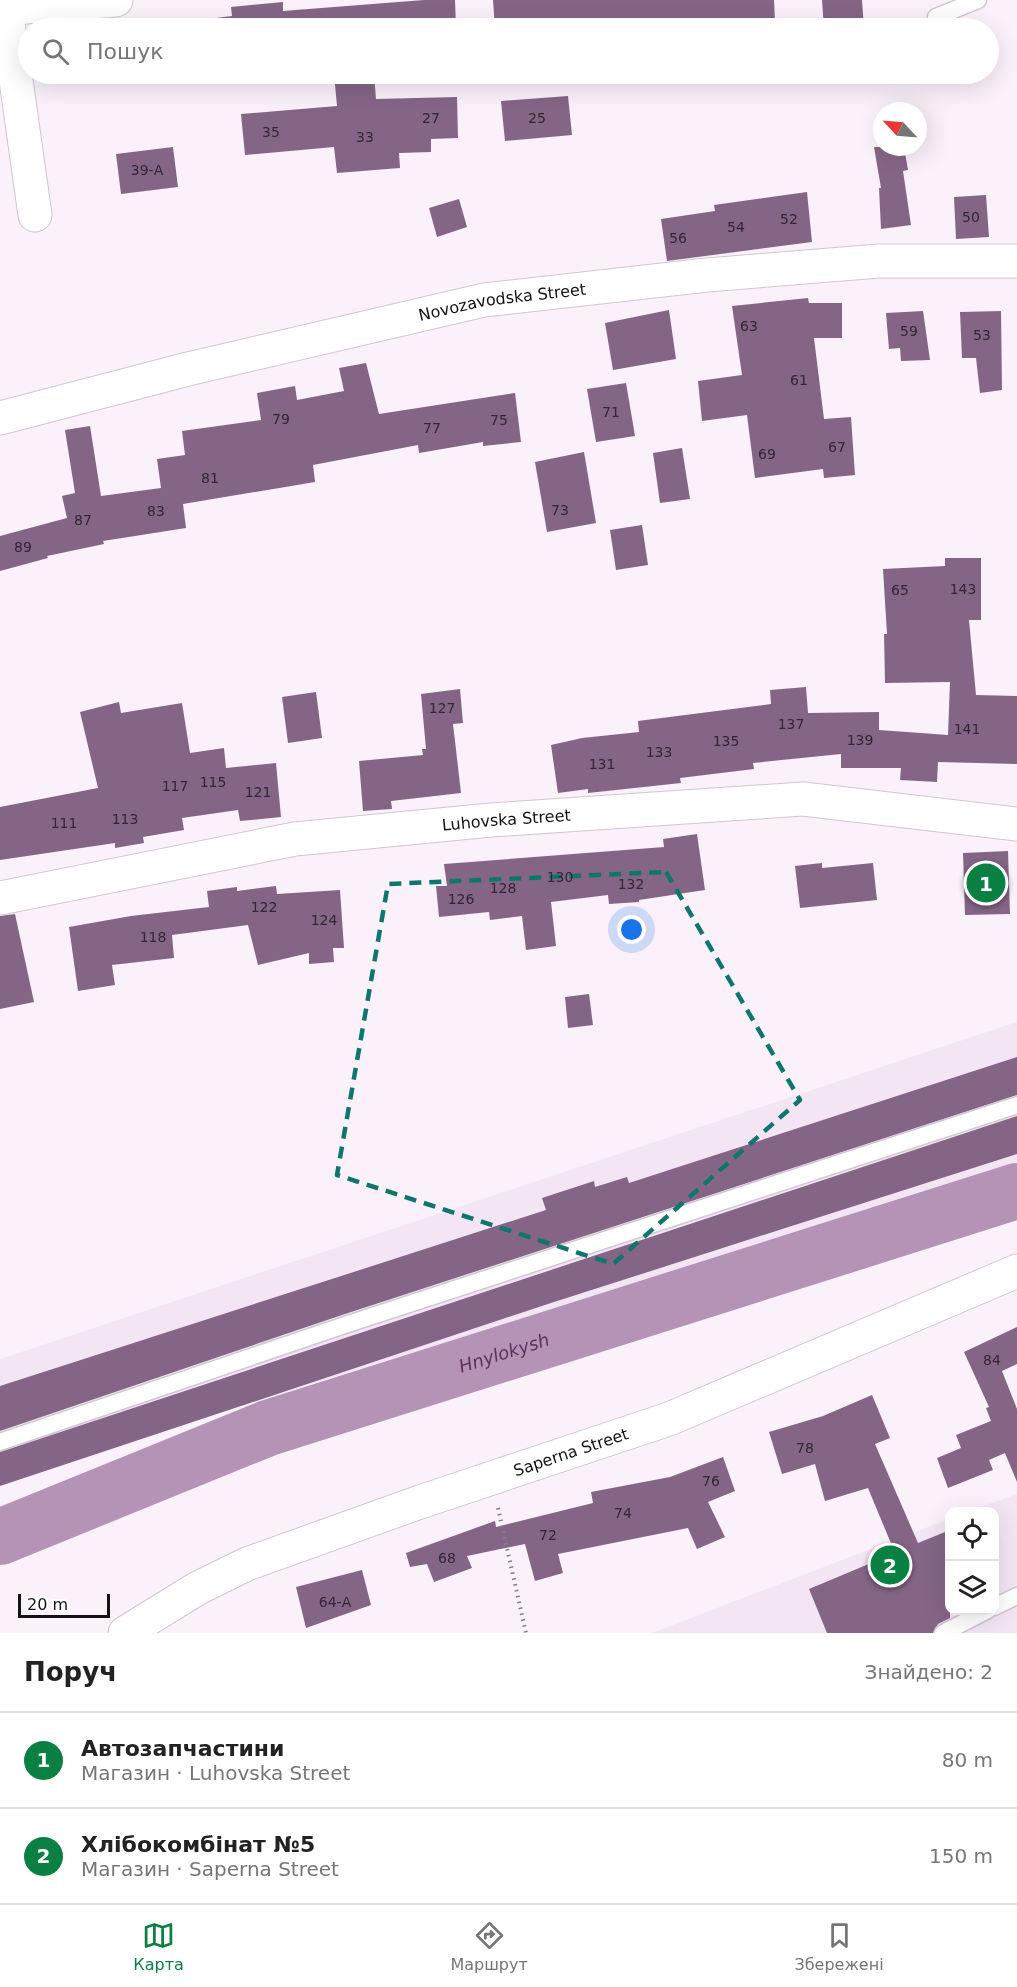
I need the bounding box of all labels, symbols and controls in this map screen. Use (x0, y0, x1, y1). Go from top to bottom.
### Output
search box (18, 18, 999, 84)
icon: search (39, 35, 72, 68)
text: Пошук (87, 39, 163, 64)
north arrow (873, 102, 927, 156)
house number: 27 (422, 110, 440, 126)
house number: 25 (528, 110, 546, 126)
house number: 35 (262, 124, 280, 140)
house number: 33 (356, 129, 374, 145)
house number: 39-А (131, 162, 164, 178)
house number: 50 (962, 209, 980, 225)
house number: 52 (780, 211, 798, 227)
house number: 54 (727, 219, 745, 235)
house number: 56 (669, 230, 687, 246)
street label: Novozavodska Street (417, 280, 587, 325)
house number: 63 (740, 318, 758, 334)
house number: 59 (900, 323, 918, 339)
house number: 53 (973, 327, 991, 343)
house number: 61 (790, 372, 808, 388)
house number: 71 (602, 404, 620, 420)
house number: 79 (272, 411, 290, 427)
house number: 75 (490, 412, 508, 428)
house number: 77 (423, 420, 441, 436)
house number: 67 (828, 439, 846, 455)
house number: 69 (758, 446, 776, 462)
house number: 81 (201, 470, 219, 486)
house number: 73 (551, 502, 569, 518)
house number: 83 (147, 503, 165, 519)
house number: 87 (74, 512, 92, 528)
house number: 89 (14, 539, 32, 555)
house number: 143 (950, 581, 976, 597)
house number: 65 (891, 582, 909, 598)
house number: 127 (429, 700, 455, 716)
house number: 137 (778, 716, 804, 732)
house number: 141 (954, 721, 980, 737)
house number: 139 (847, 732, 873, 748)
house number: 135 (713, 733, 739, 749)
house number: 133 (646, 744, 672, 760)
house number: 131 (589, 756, 615, 772)
house number: 115 (200, 774, 226, 790)
house number: 117 (162, 778, 188, 794)
house number: 121 (245, 784, 271, 800)
street label: Luhovska Street (441, 806, 571, 835)
house number: 113 (112, 811, 138, 827)
house number: 111 (51, 815, 77, 831)
pin: 1 (966, 860, 1006, 906)
house number: 130 (547, 869, 573, 885)
house number: 132 (618, 876, 644, 892)
house number: 128 (490, 880, 516, 896)
house number: 126 (448, 891, 474, 907)
house number: 122 (251, 899, 277, 915)
house number: 124 (311, 912, 337, 928)
your location (617, 915, 646, 944)
house number: 118 (140, 929, 166, 945)
water label: Hnylokysh (456, 1329, 552, 1377)
house number: 84 (983, 1352, 1001, 1368)
street label: Saperna Street (511, 1424, 631, 1480)
house number: 78 (796, 1440, 814, 1456)
house number: 76 (702, 1473, 720, 1489)
house number: 74 (614, 1505, 632, 1521)
map controls (945, 1507, 999, 1615)
button: locate (945, 1507, 999, 1561)
house number: 72 (539, 1527, 557, 1543)
pin: 2 (870, 1542, 910, 1588)
house number: 68 (438, 1550, 456, 1566)
button: layers (945, 1561, 999, 1615)
scale bar (18, 1591, 110, 1618)
house number: 64-А (319, 1594, 352, 1610)
text: 20 m (27, 1595, 68, 1614)
text: Поруч (24, 1657, 117, 1687)
text: Знайдено: 2 (865, 1660, 993, 1684)
text: Автозапчастини (81, 1736, 284, 1761)
text: 1 (37, 1748, 50, 1772)
text: 80 m (942, 1748, 993, 1772)
text: Магазин · Luhovska Street (81, 1761, 350, 1785)
text: Хлібокомбінат №5 (81, 1832, 315, 1857)
text: 2 (37, 1844, 50, 1868)
text: 150 m (929, 1844, 993, 1868)
text: Магазин · Saperna Street (81, 1857, 339, 1881)
tab: Карта (133, 1919, 184, 1974)
tab: Маршрут (450, 1919, 528, 1974)
tab: Збережені (794, 1919, 884, 1974)

